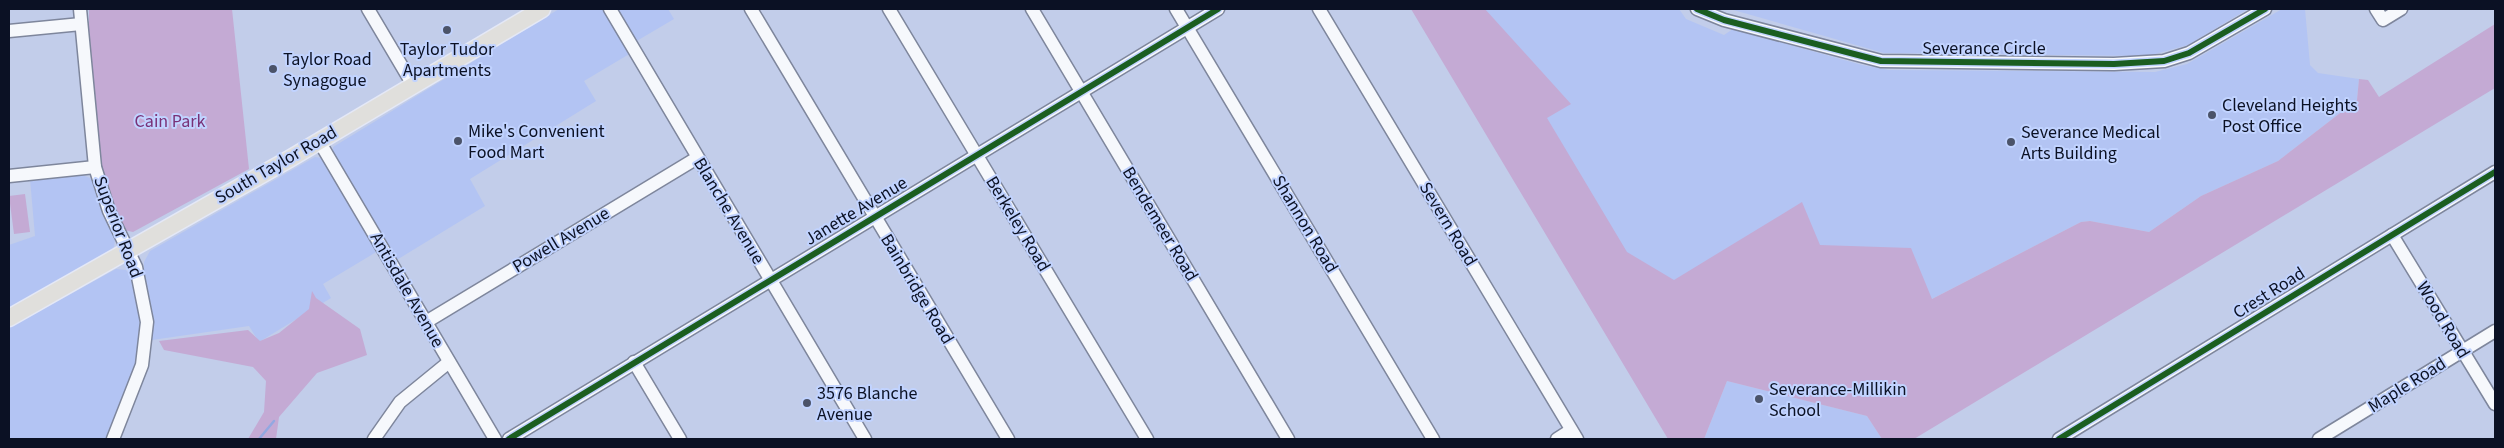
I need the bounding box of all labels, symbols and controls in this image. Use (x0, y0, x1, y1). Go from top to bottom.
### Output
marker: Taylor Tudor Apartments (441, 24, 453, 36)
street label: Severance Circle (1922, 36, 2046, 61)
place label: Taylor Tudor Apartments (400, 37, 495, 83)
place label: Taylor Road Synagogue (283, 47, 372, 93)
marker: Taylor Road Synagogue (267, 63, 279, 75)
place label: Cleveland Heights Post Office (2222, 93, 2358, 139)
park label: Cain Park (135, 109, 206, 134)
marker: Cleveland Heights Post Office (2206, 109, 2218, 121)
place label: Mike's Convenient Food Mart (468, 119, 605, 165)
street label: South Taylor Road (210, 120, 342, 210)
place label: Severance Medical Arts Building (2021, 120, 2160, 166)
marker: Mike's Convenient Food Mart (452, 135, 464, 147)
marker: Severance Medical Arts Building (2005, 136, 2017, 148)
street label: Blanche Avenue (687, 153, 771, 269)
street label: Bendemeer Road (1116, 162, 1204, 286)
street label: Janette Avenue (800, 170, 912, 252)
street label: Shannon Road (1266, 170, 1344, 278)
street label: Berkeley Road (980, 171, 1056, 277)
street label: Superior Road (87, 172, 149, 282)
street label: Severn Road (1413, 177, 1483, 271)
street label: Powell Avenue (508, 201, 614, 279)
street label: Antisdale Avenue (364, 228, 450, 352)
street label: Bainbridge Road (874, 229, 960, 349)
street label: Crest Road (2228, 261, 2310, 325)
street label: Wood Road (2410, 277, 2476, 363)
street label: Maple Road (2363, 351, 2451, 419)
place label: Severance-Millikin School (1769, 377, 1906, 423)
place label: 3576 Blanche Avenue (817, 381, 917, 427)
marker: Severance-Millikin School (1753, 393, 1765, 405)
marker: 3576 Blanche Avenue (801, 397, 813, 409)

